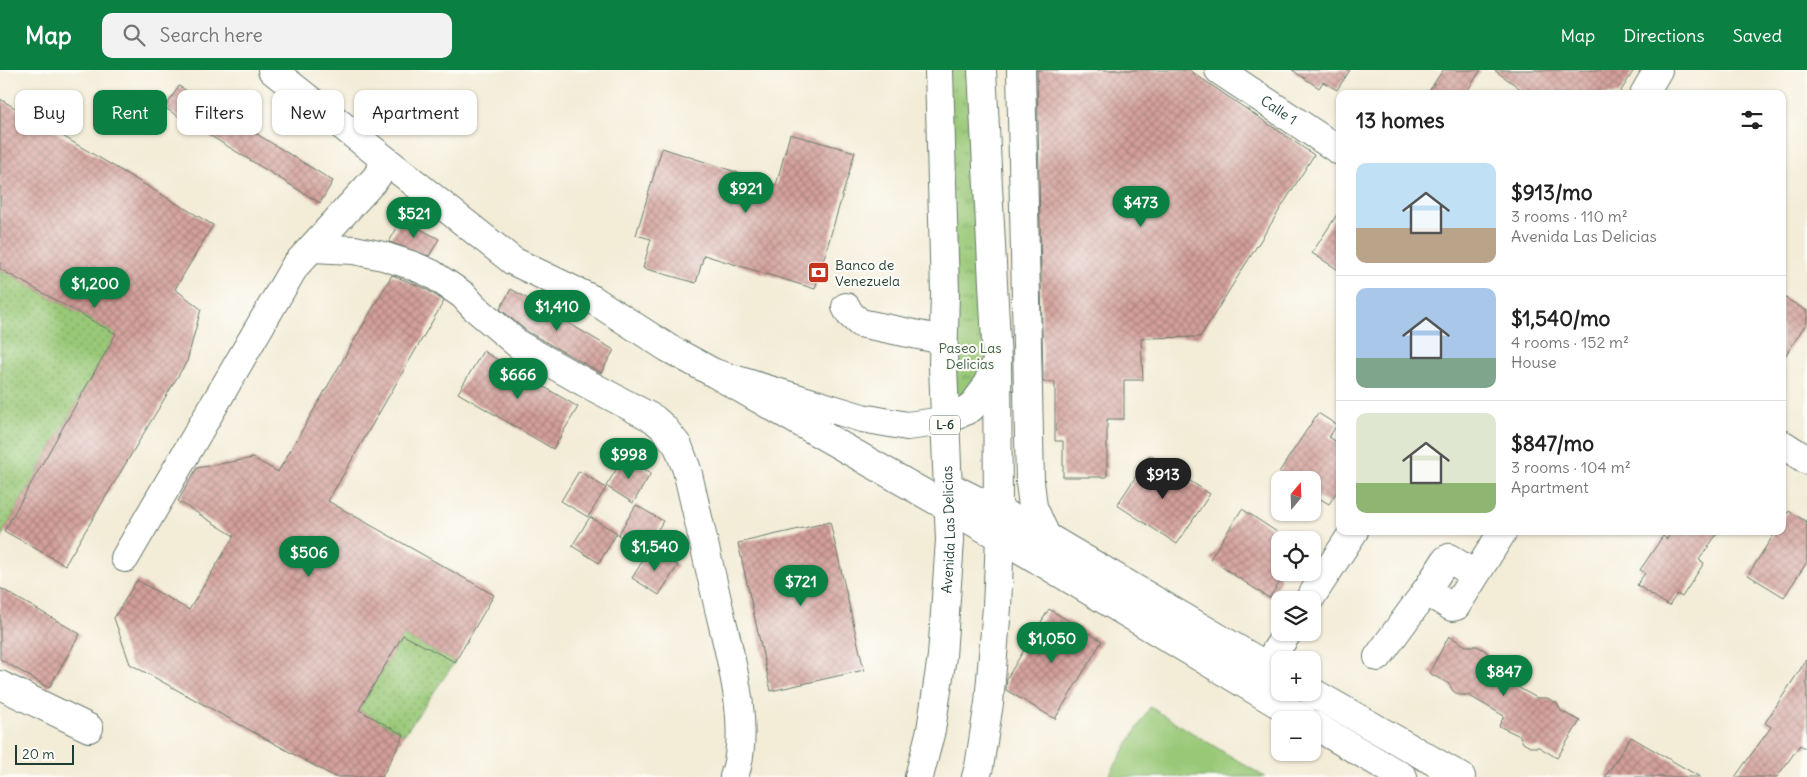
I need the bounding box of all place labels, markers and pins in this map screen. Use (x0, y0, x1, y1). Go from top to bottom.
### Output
pin: $921 (716, 172, 776, 214)
pin: $473 (1111, 186, 1171, 228)
pin: $521 (384, 196, 444, 239)
place label: Banco de Venezuela (835, 256, 900, 290)
bank icon: Banco de Venezuela (807, 261, 831, 285)
pin: $1,200 (54, 266, 136, 309)
pin: $1,410 (516, 290, 598, 332)
pin: $666 (488, 358, 548, 400)
pin: $998 (599, 438, 659, 480)
pin: $913 (1133, 458, 1193, 500)
pin: $1,540 (614, 530, 696, 572)
pin: $506 (279, 536, 339, 578)
pin: $721 (771, 564, 831, 607)
pin: $1,050 (1011, 622, 1093, 664)
pin: $847 (1474, 654, 1534, 697)

